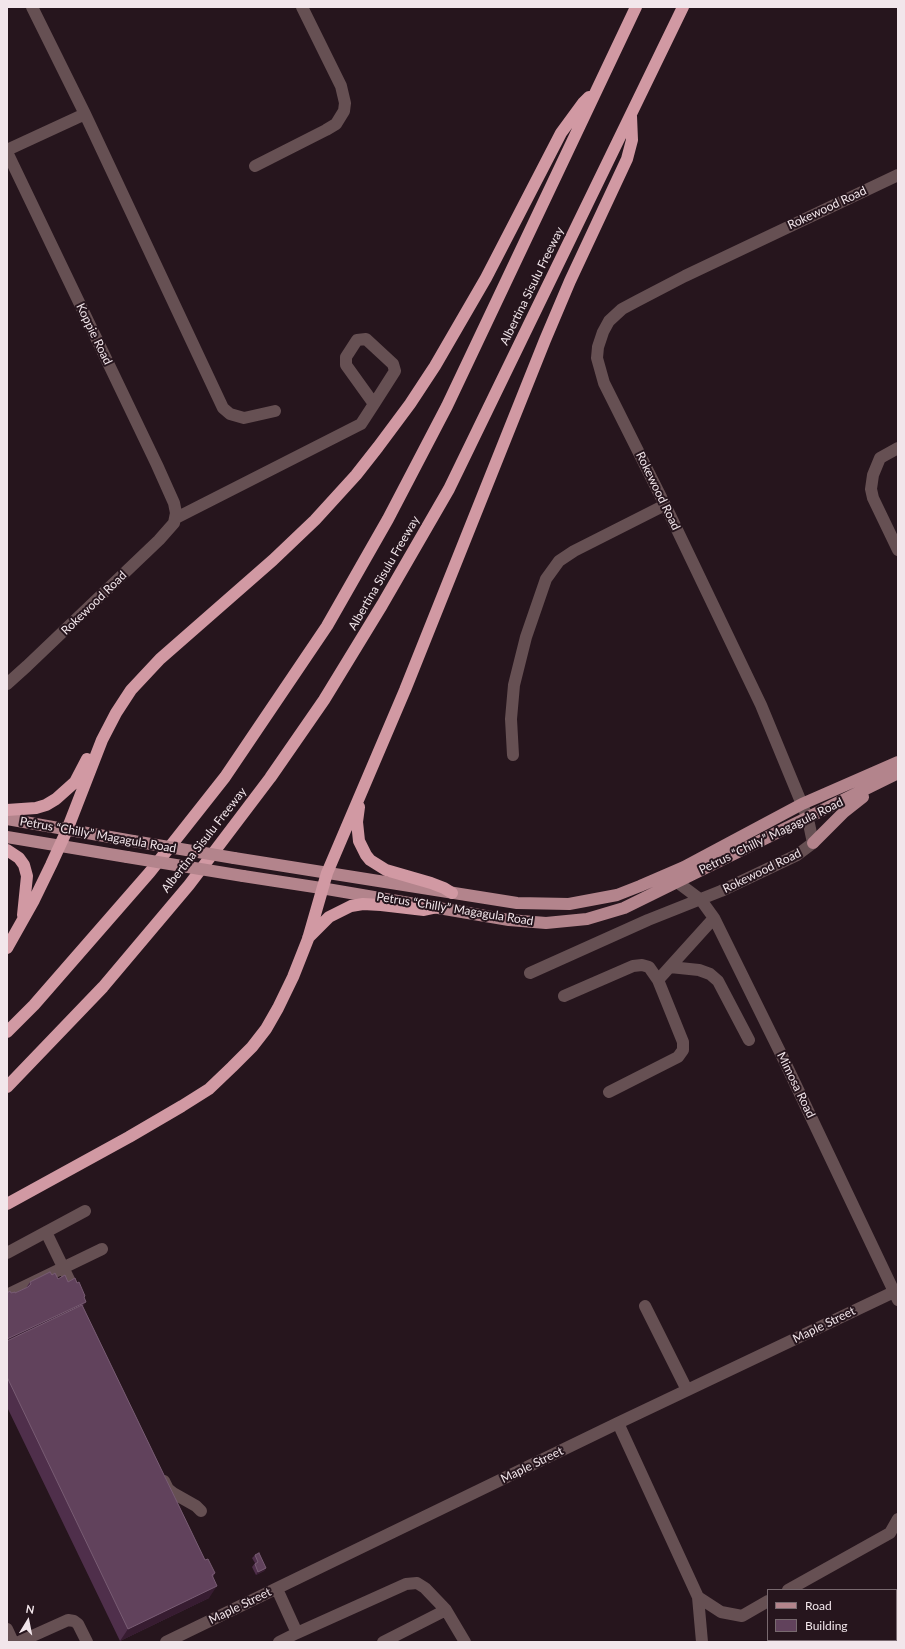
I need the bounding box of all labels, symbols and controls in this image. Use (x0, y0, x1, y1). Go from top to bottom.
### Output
street label: Rokewood Road (785, 183, 869, 233)
street label: Albertina Sisulu Freeway (497, 225, 567, 347)
street label: Koppie Road (73, 301, 115, 367)
street label: Rokewood Road (633, 450, 683, 532)
street label: Albertina Sisulu Freeway (345, 513, 423, 633)
street label: Rokewood Road (58, 568, 130, 638)
street label: Albertina Sisulu Freeway (158, 784, 250, 896)
street label: Petrus “Chilly” Magagula Road (697, 795, 845, 877)
street label: Petrus “Chilly” Magagula Road (19, 814, 177, 856)
street label: Rokewood Road (721, 846, 803, 896)
street label: Petrus “Chilly” Magagula Road (376, 889, 534, 929)
street label: Mimosa Road (774, 1050, 818, 1120)
street label: Maple Street (791, 1304, 857, 1346)
street label: Maple Street (499, 1444, 565, 1486)
street label: Maple Street (207, 1585, 273, 1627)
legend (767, 1589, 897, 1641)
text: Road (805, 1598, 832, 1613)
north arrow (8, 1601, 48, 1641)
text: N (25, 1602, 35, 1616)
text: Building (805, 1618, 848, 1633)

